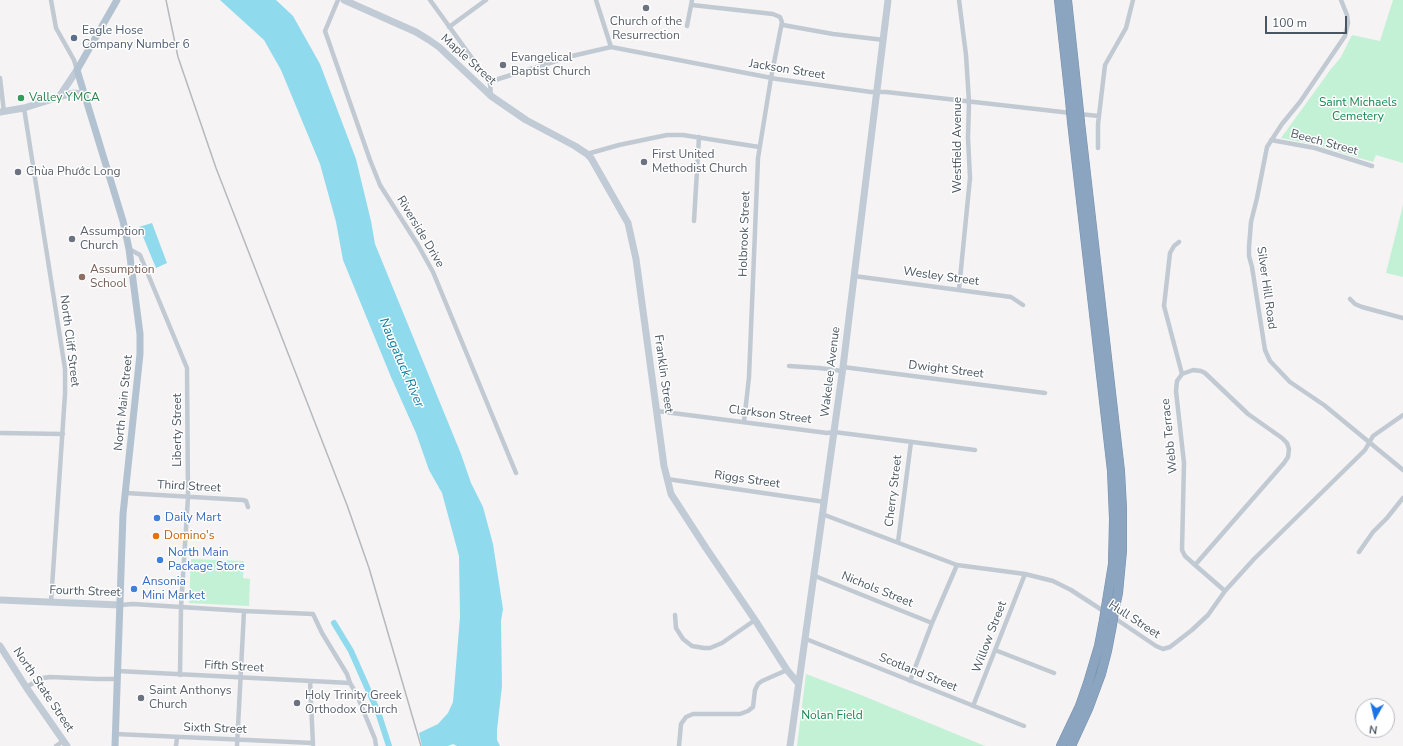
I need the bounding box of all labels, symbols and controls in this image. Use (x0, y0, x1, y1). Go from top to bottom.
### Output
marker: Church of the Resurrection (641, 3, 651, 13)
scale bar (1267, 8, 1349, 34)
place label: Church of the Resurrection (610, 15, 682, 43)
text: 100 m (1272, 15, 1307, 31)
place label: Eagle Hose Company Number 6 (82, 24, 190, 52)
street label: Maple Street (437, 31, 499, 89)
marker: Eagle Hose Company Number 6 (69, 33, 79, 43)
place label: Evangelical Baptist Church (511, 51, 591, 79)
street label: Jackson Street (748, 57, 826, 83)
marker: Evangelical Baptist Church (498, 60, 508, 70)
place label: Valley YMCA (29, 91, 100, 105)
marker: Valley YMCA (16, 93, 26, 103)
park label: Saint Michaels Cemetery (1319, 96, 1397, 124)
street label: Westfield Avenue (951, 97, 965, 193)
street label: Beech Street (1289, 127, 1359, 159)
place label: First United Methodist Church (652, 148, 747, 176)
marker: First United Methodist Church (639, 157, 649, 167)
place label: Chùa Phước Long (26, 165, 120, 179)
marker: Chùa Phước Long (13, 167, 23, 177)
street label: Holbrook Street (736, 191, 754, 277)
street label: Riverside Drive (393, 194, 447, 270)
place label: Assumption Church (80, 225, 145, 253)
marker: Assumption Church (67, 234, 77, 244)
street label: Silver Hill Road (1253, 246, 1279, 330)
place label: Assumption School (90, 263, 155, 291)
street label: Wesley Street (902, 265, 980, 289)
marker: Assumption School (77, 272, 87, 282)
street label: North Cliff Street (56, 294, 82, 388)
water label: Naugatuck River (375, 316, 427, 410)
street label: Wakelee Avenue (818, 326, 844, 418)
street label: Franklin Street (650, 334, 676, 414)
street label: North Main Street (112, 354, 136, 452)
street label: Dwight Street (908, 358, 984, 382)
street label: Liberty Street (171, 393, 185, 467)
street label: Webb Terrace (1159, 398, 1181, 474)
street label: Clarkson Street (728, 403, 812, 427)
street label: Cherry Street (882, 454, 906, 528)
street label: Riggs Street (713, 468, 781, 492)
street label: Third Street (157, 478, 221, 496)
place label: Daily Mart (165, 511, 221, 525)
marker: Daily Mart (152, 513, 162, 523)
place label: Domino's (164, 529, 215, 543)
marker: Domino's (151, 531, 161, 541)
place label: North Main Package Store (168, 546, 245, 574)
marker: North Main Package Store (155, 555, 165, 565)
street label: Nichols Street (839, 569, 915, 611)
place label: Ansonia Mini Market (142, 575, 205, 603)
street label: Fourth Street (49, 584, 121, 600)
marker: Ansonia Mini Market (129, 584, 139, 594)
street label: Hull Street (1105, 598, 1163, 642)
street label: Willow Street (970, 599, 1010, 675)
street label: North State Street (9, 645, 77, 735)
street label: Scotland Street (877, 651, 959, 695)
street label: Fifth Street (204, 658, 264, 676)
place label: Saint Anthonys Church (149, 684, 231, 712)
place label: Holy Trinity Greek Orthodox Church (305, 689, 402, 717)
marker: Saint Anthonys Church (136, 693, 146, 703)
marker: Holy Trinity Greek Orthodox Church (292, 698, 302, 708)
north arrow (1355, 698, 1395, 738)
park label: Nolan Field (801, 709, 863, 723)
street label: Sixth Street (183, 721, 247, 737)
text: N (1368, 721, 1379, 737)

